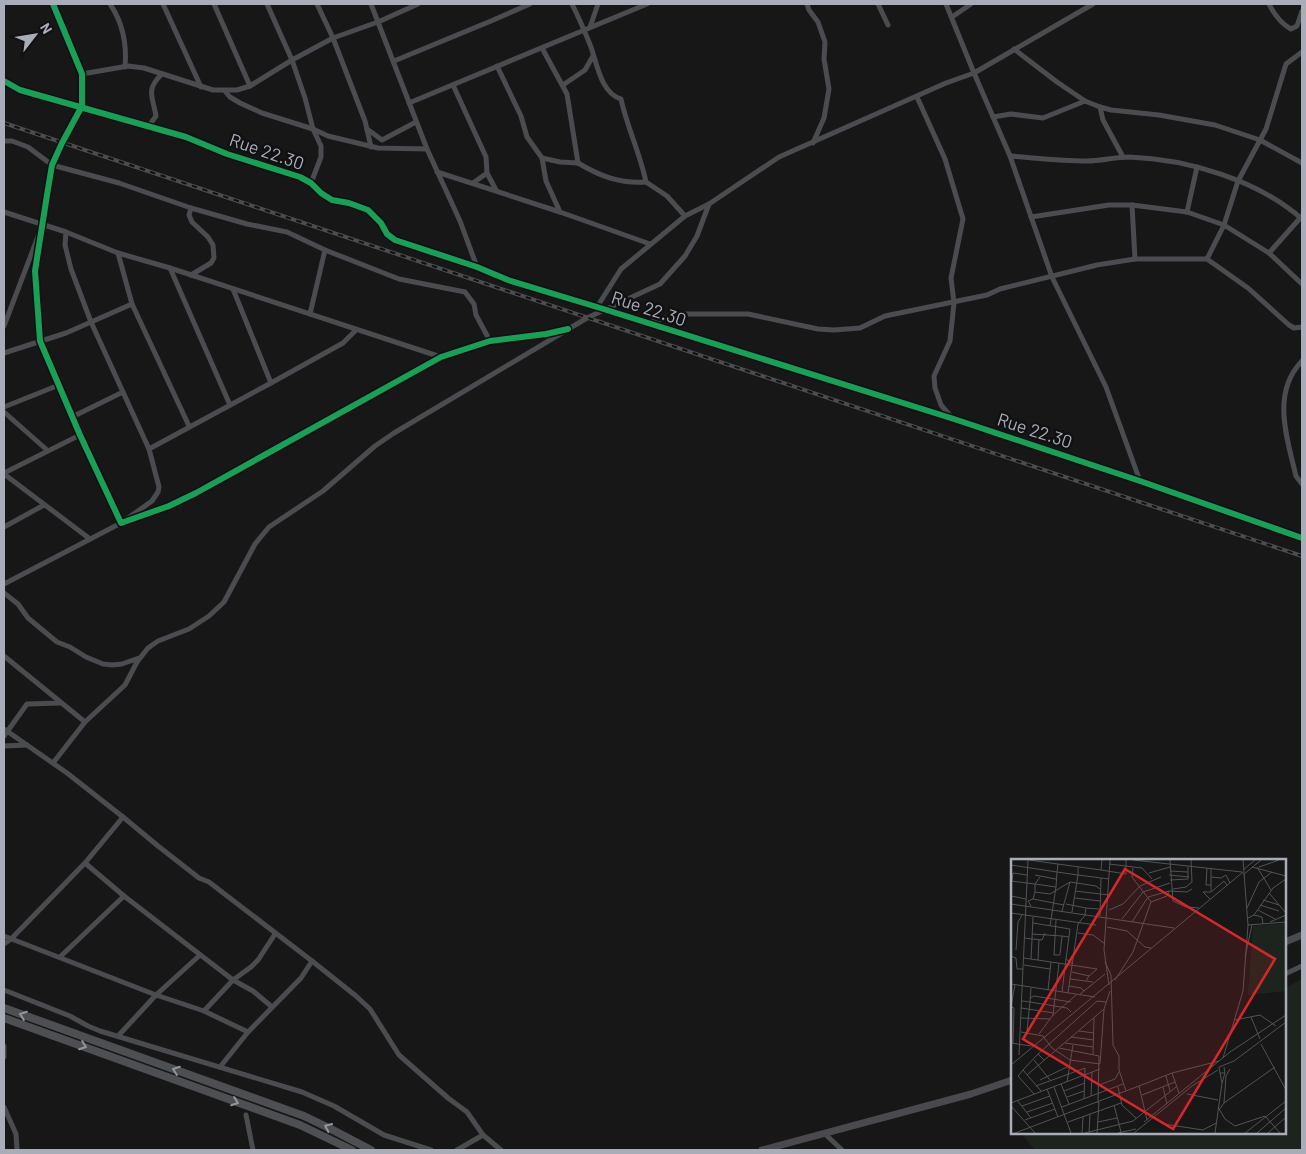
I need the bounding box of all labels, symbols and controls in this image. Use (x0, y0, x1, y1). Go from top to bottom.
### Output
north arrow (10, 10, 60, 60)
text: N (37, 20, 56, 36)
street label: Rue 22.30 (227, 128, 307, 174)
street label: Rue 22.30 (609, 286, 689, 330)
street label: Rue 22.30 (995, 408, 1075, 452)
inset map (1011, 859, 1286, 1134)
one-way arrow (19, 1011, 28, 1021)
one-way arrow (78, 1040, 86, 1050)
one-way arrow (172, 1066, 181, 1076)
one-way arrow (231, 1096, 239, 1106)
one-way arrow (324, 1123, 333, 1134)

